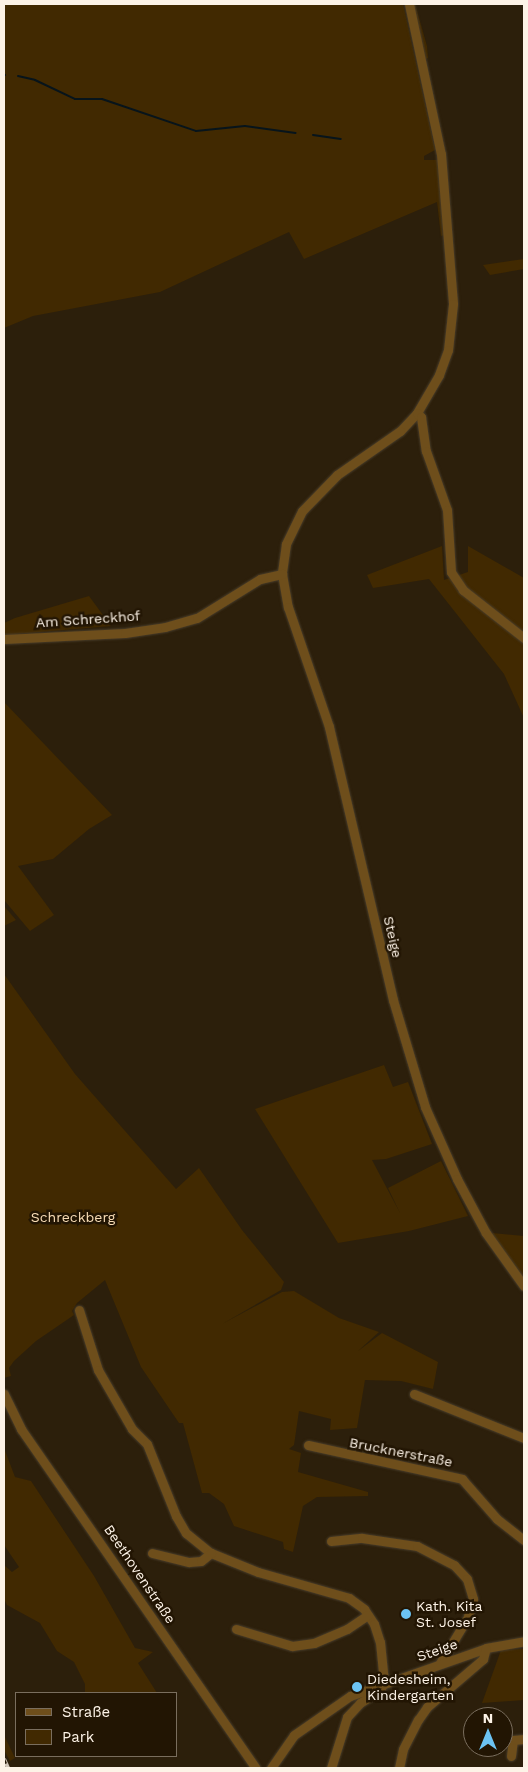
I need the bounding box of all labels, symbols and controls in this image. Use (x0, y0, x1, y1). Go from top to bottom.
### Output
street label: Am Schreckhof (35, 607, 141, 631)
street label: Steige (380, 915, 406, 959)
park label: Schreckberg (31, 1209, 115, 1225)
street label: Brucknerstraße (348, 1434, 454, 1470)
street label: Beethovenstraße (101, 1521, 179, 1627)
place label: Kath. Kita St. Josef (416, 1598, 482, 1630)
marker: Kath. Kita St. Josef (400, 1608, 412, 1620)
street label: Steige (414, 1635, 460, 1665)
place label: Diedesheim, Kindergarten (367, 1671, 454, 1704)
marker: Diedesheim, Kindergarten (351, 1681, 363, 1693)
legend (15, 1692, 178, 1757)
text: Straße (62, 1703, 110, 1721)
north arrow (463, 1707, 513, 1757)
text: N (483, 1710, 493, 1726)
text: Park (62, 1728, 94, 1746)

